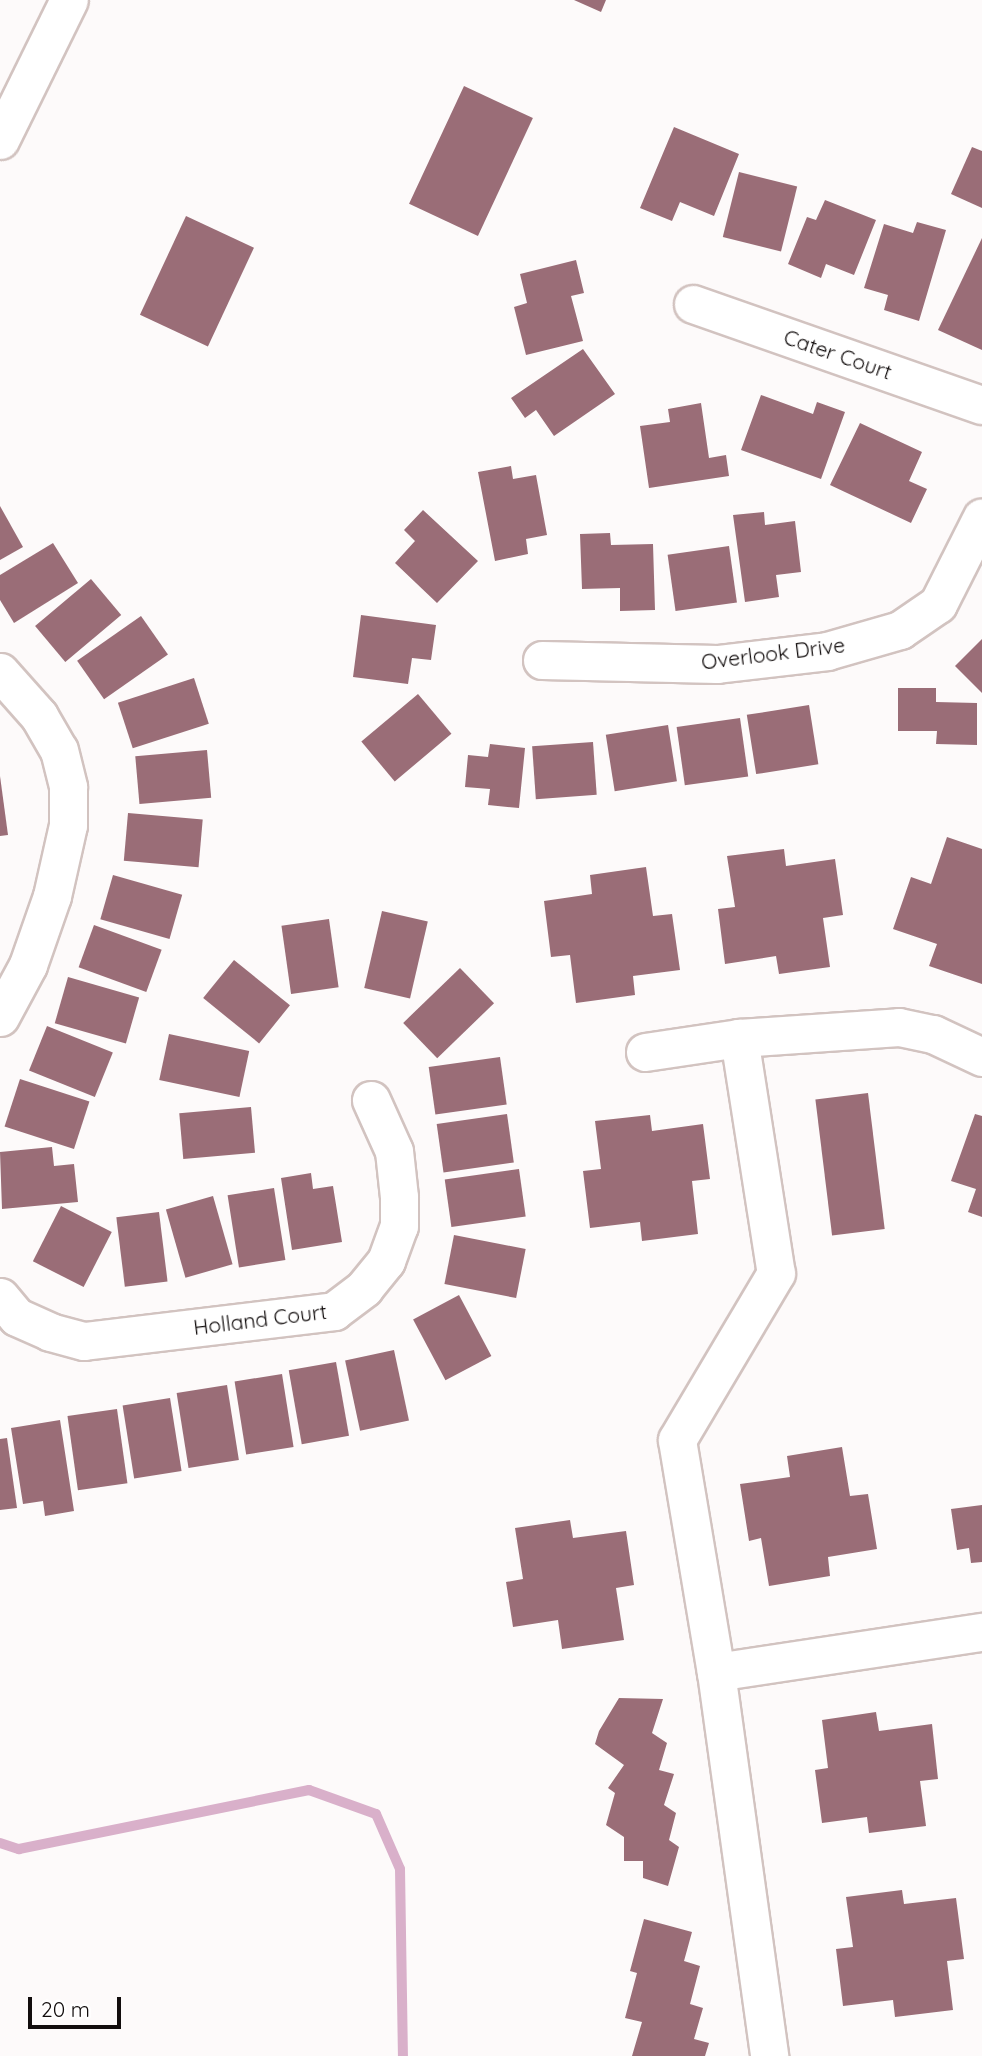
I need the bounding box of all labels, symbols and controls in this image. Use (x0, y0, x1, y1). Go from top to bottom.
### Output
street label: Cater Court (781, 324, 895, 384)
street label: Overlook Drive (700, 632, 846, 674)
street label: Holland Court (192, 1298, 328, 1340)
scale bar (32, 1982, 124, 2026)
text: 20 m (41, 1996, 90, 2022)

